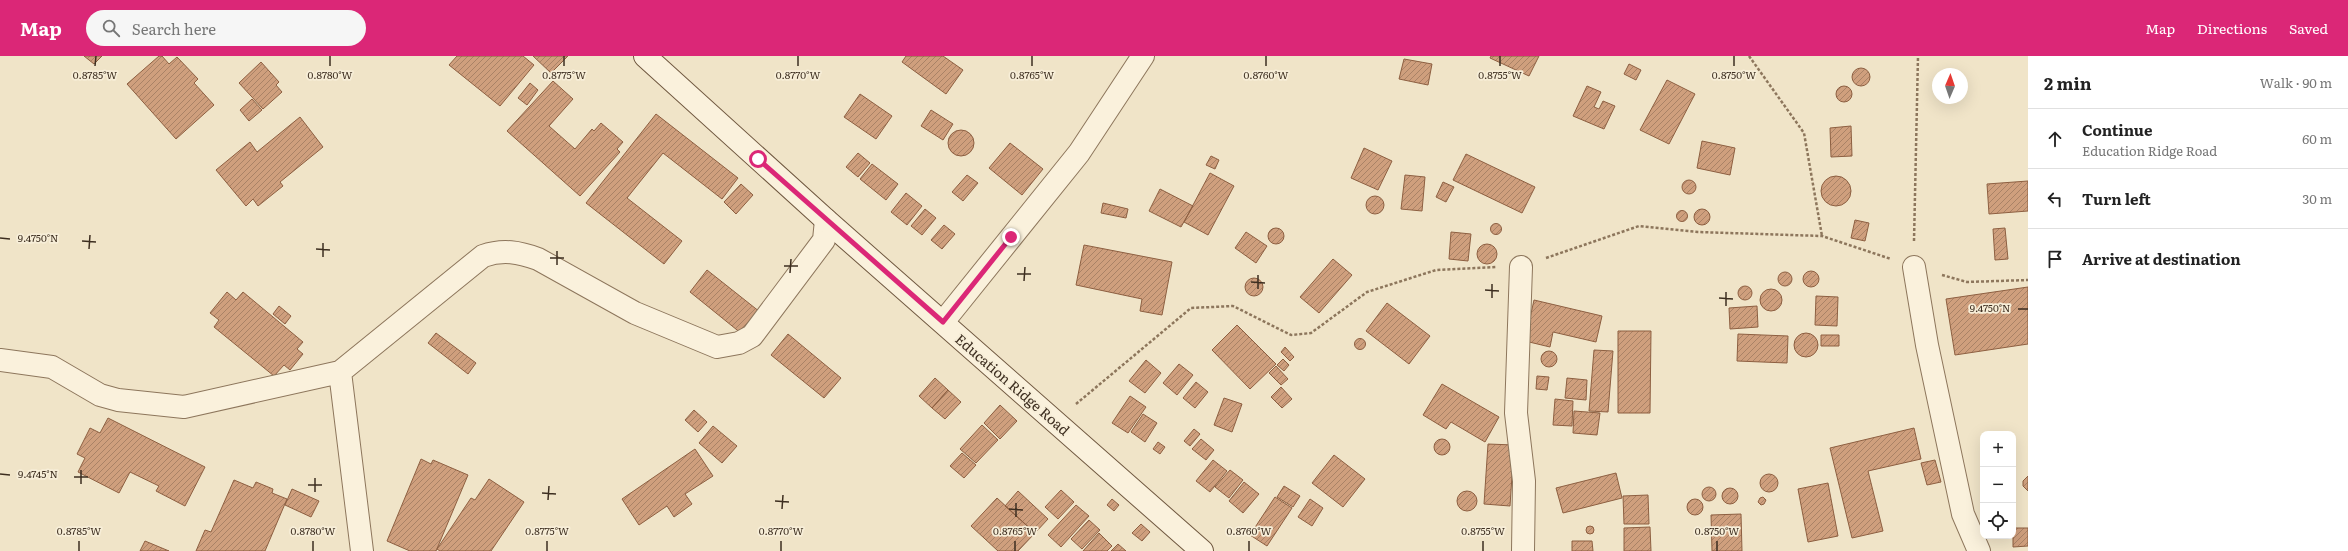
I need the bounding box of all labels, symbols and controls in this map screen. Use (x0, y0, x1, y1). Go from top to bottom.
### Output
search box (86, 10, 366, 46)
text: Map (20, 14, 62, 42)
icon: search (100, 17, 122, 39)
text: Search here (132, 17, 216, 40)
text: Map (2145, 18, 2175, 38)
text: Directions (2197, 18, 2267, 38)
text: Saved (2289, 18, 2328, 38)
text: 0.8785°W (73, 67, 117, 82)
text: 0.8780°W (307, 67, 353, 82)
text: 0.8775°W (542, 67, 586, 82)
text: 0.8770°W (776, 67, 820, 82)
text: 0.8765°W (1010, 67, 1054, 82)
text: 0.8760°W (1244, 67, 1289, 82)
text: 0.8755°W (1478, 67, 1522, 82)
text: 0.8750°W (1712, 67, 1756, 82)
north arrow (1932, 68, 1968, 104)
text: 2 min (2044, 70, 2092, 95)
text: Walk · 90 m (2260, 73, 2332, 92)
text: Continue (2082, 118, 2152, 141)
icon: ahead (2044, 128, 2066, 150)
text: 60 m (2302, 129, 2332, 148)
text: Education Ridge Road (2082, 141, 2217, 160)
route start (749, 150, 767, 168)
text: Turn left (2082, 187, 2151, 210)
icon: left (2044, 188, 2066, 210)
text: 30 m (2302, 189, 2332, 208)
route end (1002, 228, 1020, 246)
text: 9.4750°N (18, 230, 58, 245)
text: Arrive at destination (2082, 247, 2241, 270)
icon: arrive (2044, 248, 2066, 270)
text: 9.4750°N (1970, 300, 2010, 315)
street label: Education Ridge Road (951, 329, 1075, 440)
map controls (1980, 431, 2016, 539)
button: + (1980, 431, 2016, 467)
text: 9.4745°N (18, 466, 58, 481)
button: − (1980, 467, 2016, 503)
button: locate (1980, 503, 2016, 539)
text: 0.8785°W (57, 523, 101, 538)
text: 0.8780°W (290, 523, 336, 538)
text: 0.8775°W (525, 523, 569, 538)
text: 0.8770°W (759, 523, 803, 538)
text: 0.8765°W (993, 523, 1037, 538)
text: 0.8760°W (1227, 523, 1272, 538)
text: 0.8755°W (1461, 523, 1505, 538)
text: 0.8750°W (1695, 523, 1739, 538)

